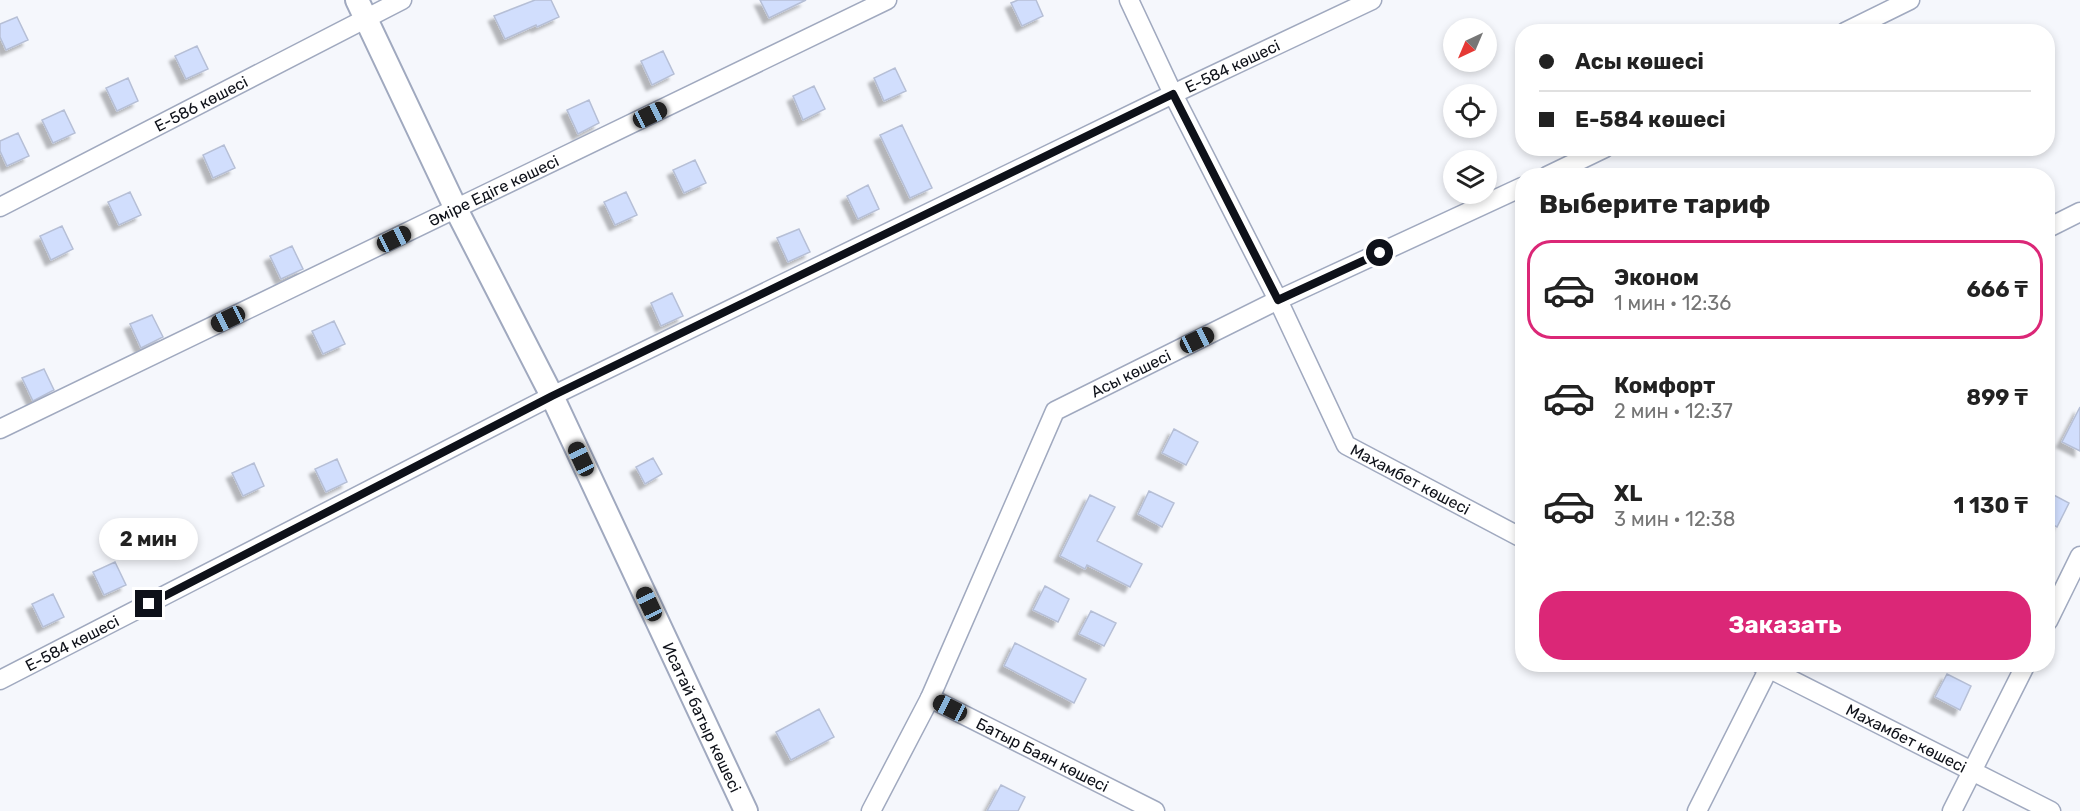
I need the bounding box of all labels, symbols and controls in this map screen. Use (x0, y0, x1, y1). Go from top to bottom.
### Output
north arrow (1443, 18, 1497, 72)
map controls (1443, 18, 1497, 204)
street label: Е-584 көшесі (1182, 35, 1283, 96)
text: Асы көшесі (1575, 48, 1704, 75)
street label: Е-586 көшесі (151, 72, 251, 135)
button: locate (1443, 84, 1497, 138)
car (630, 99, 670, 131)
text: Е-584 көшесі (1575, 106, 1726, 133)
button: layers (1443, 150, 1497, 204)
street label: Әміре Едіге көшесі (425, 151, 562, 230)
text: Выберите тариф (1539, 188, 1770, 220)
car (374, 223, 414, 255)
route start (1366, 239, 1393, 266)
icon: car (1542, 263, 1596, 317)
text: Эконом (1614, 264, 1699, 291)
text: 666 ₸ (1966, 276, 2028, 303)
text: 1 мин · 12:36 (1614, 291, 1731, 315)
car (208, 303, 248, 335)
car (1177, 324, 1217, 356)
street label: Асы көшесі (1088, 345, 1174, 401)
icon: car (1542, 371, 1596, 425)
text: Комфорт (1614, 372, 1715, 399)
text: 899 ₸ (1966, 384, 2028, 411)
text: 2 мин · 12:37 (1614, 399, 1733, 423)
car (565, 439, 597, 479)
street label: Махамбет көшесі (1347, 440, 1473, 518)
icon: car (1542, 479, 1596, 533)
text: XL (1614, 480, 1642, 507)
text: 1 130 ₸ (1953, 492, 2028, 519)
text: 3 мин · 12:38 (1614, 507, 1735, 531)
callout: 2 мин (100, 517, 198, 559)
text: 2 мин (120, 527, 177, 551)
car (633, 584, 665, 624)
route end (135, 590, 162, 617)
button: Заказать (1539, 591, 2031, 660)
street label: Е-584 көшесі (22, 611, 122, 675)
street label: Исатай батыр көшесі (659, 639, 745, 795)
car (930, 692, 970, 724)
street label: Махамбет көшесі (1843, 700, 1970, 776)
street label: Батыр Баян көшесі (973, 713, 1112, 796)

